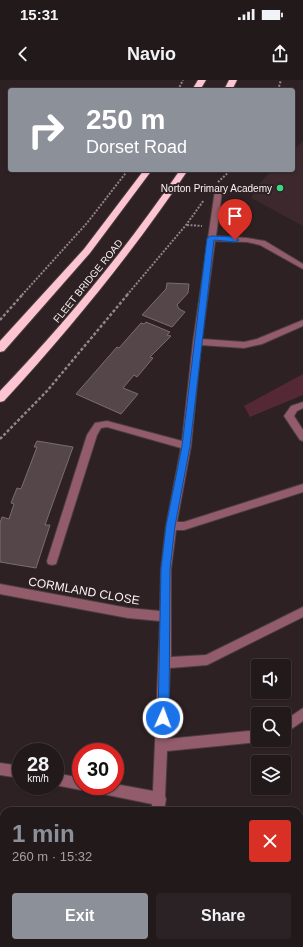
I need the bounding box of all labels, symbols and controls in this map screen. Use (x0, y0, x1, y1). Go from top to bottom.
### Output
text: 15:31 (20, 6, 58, 23)
icon: back (12, 43, 34, 65)
icon: share (269, 43, 291, 65)
text: Navio (127, 44, 176, 64)
icon: right (20, 104, 72, 156)
text: 250 m (86, 104, 165, 135)
text: Dorset Road (86, 137, 187, 157)
place label: Norton Primary Academy (161, 183, 272, 194)
marker: Norton Primary Academy (275, 183, 285, 193)
pin (218, 199, 252, 240)
icon: arrive (224, 205, 246, 227)
street label: FLEET BRIDGE ROAD (51, 237, 125, 325)
street label: CORMLAND CLOSE (27, 574, 141, 608)
map controls (251, 659, 291, 795)
button: sound (251, 659, 291, 699)
position arrow (142, 697, 184, 739)
button: search (251, 707, 291, 747)
speed limit sign: 30 (72, 743, 124, 795)
text: 28 (27, 753, 49, 775)
button: layers (251, 755, 291, 795)
text: km/h (27, 773, 49, 784)
text: 1 min (12, 820, 75, 847)
button: close (249, 820, 291, 862)
text: 260 m · 15:32 (12, 849, 92, 864)
button: Exit (12, 893, 148, 939)
button: Share (156, 893, 291, 939)

